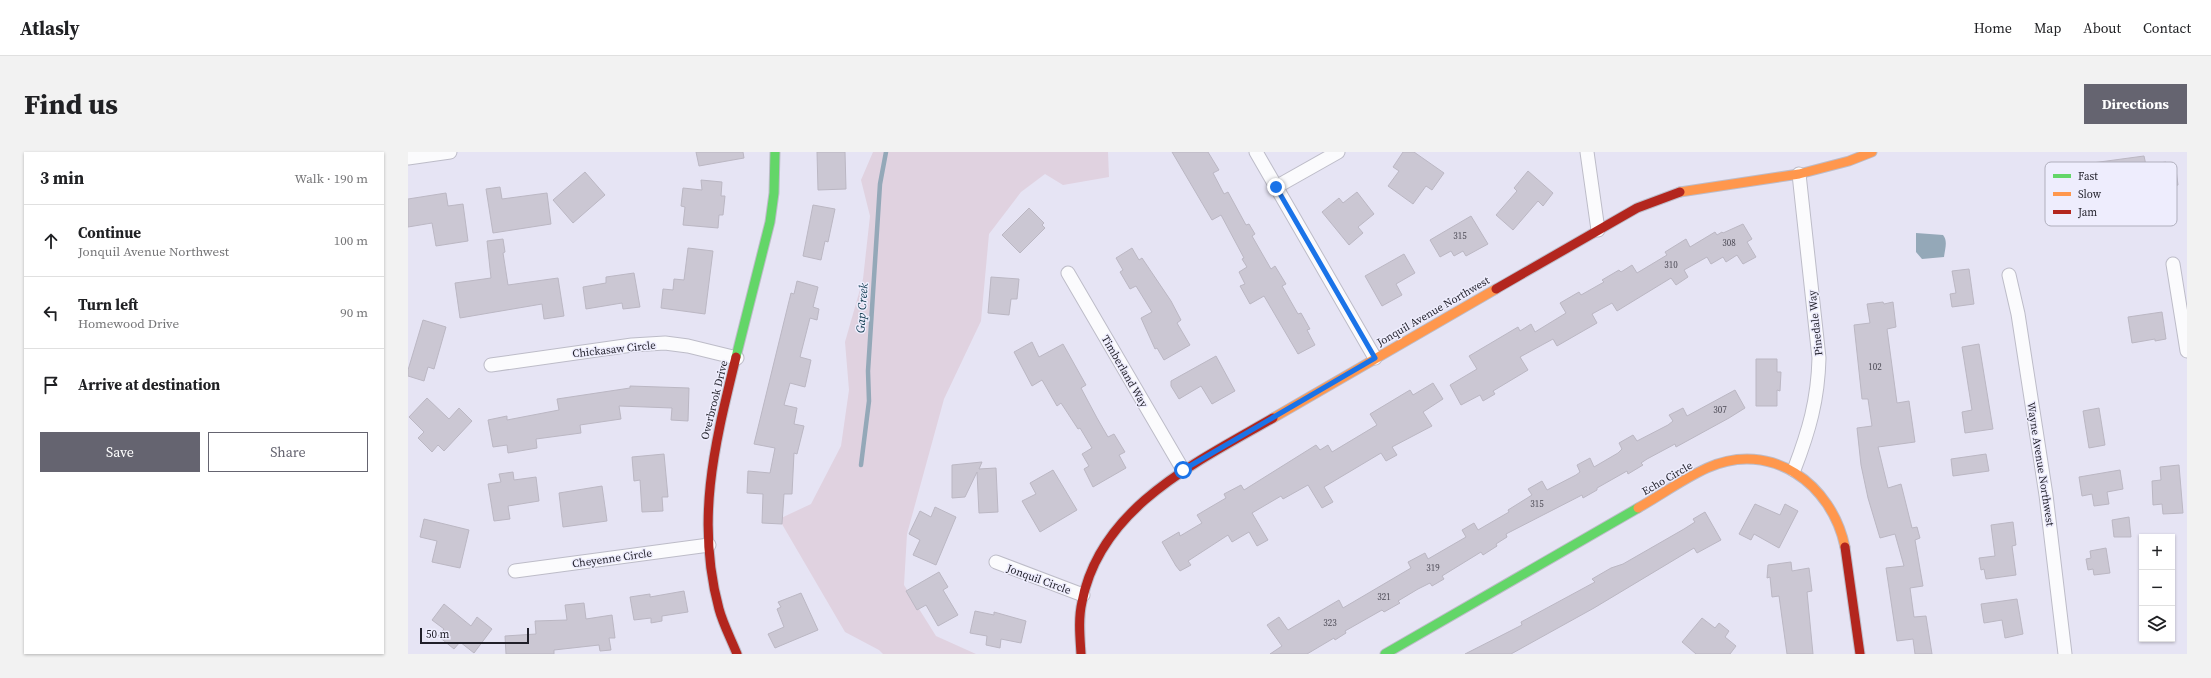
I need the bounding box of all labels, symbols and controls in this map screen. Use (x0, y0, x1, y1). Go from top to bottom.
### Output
text: Atlasly (20, 15, 80, 41)
text: Home (1974, 18, 2012, 38)
text: Map (2034, 18, 2061, 38)
text: About (2083, 18, 2121, 38)
text: Contact (2143, 18, 2191, 38)
button: Directions (2084, 84, 2187, 124)
text: Find us (24, 85, 118, 123)
legend (2045, 162, 2177, 226)
text: 3 min (40, 166, 84, 190)
text: Fast (2078, 169, 2098, 184)
text: Walk · 190 m (295, 170, 368, 187)
route end (1267, 178, 1285, 196)
text: Slow (2078, 187, 2102, 202)
text: Jam (2077, 205, 2097, 220)
text: Continue (78, 222, 141, 243)
icon: ahead (40, 230, 62, 252)
house number: 315 (1453, 230, 1467, 242)
text: 100 m (334, 232, 368, 249)
house number: 308 (1722, 237, 1736, 249)
text: Jonquil Avenue Northwest (78, 243, 229, 260)
house number: 310 (1664, 259, 1678, 271)
street label: Jonquil Avenue Northwest (1373, 273, 1493, 350)
water label: Gap Creek (852, 282, 872, 334)
street label: Pinedale Way (1805, 289, 1826, 357)
text: Turn left (78, 294, 138, 315)
icon: left (40, 302, 62, 324)
text: 90 m (340, 304, 368, 321)
text: Homewood Drive (78, 315, 179, 332)
street label: Timberland Way (1098, 332, 1152, 410)
street label: Chickasaw Circle (572, 338, 657, 361)
street label: Overbrook Drive (697, 359, 732, 441)
house number: 102 (1868, 361, 1882, 373)
icon: arrive (40, 374, 62, 396)
text: Arrive at destination (78, 374, 220, 395)
street label: Wayne Avenue Northwest (2023, 401, 2058, 528)
house number: 307 (1713, 404, 1727, 416)
button: Save (40, 432, 200, 472)
button: Share (208, 432, 368, 472)
street label: Echo Circle (1639, 458, 1696, 499)
route start (1174, 461, 1192, 479)
house number: 315 (1530, 498, 1544, 510)
map controls (2139, 534, 2175, 642)
button: + (2139, 534, 2175, 570)
street label: Cheyenne Circle (571, 545, 653, 572)
street label: Jonquil Circle (1004, 561, 1073, 598)
house number: 319 (1426, 562, 1440, 574)
button: − (2139, 570, 2175, 606)
house number: 321 (1377, 591, 1391, 603)
button: layers (2139, 606, 2175, 642)
house number: 323 (1323, 617, 1337, 629)
scale bar (420, 626, 529, 645)
text: 50 m (426, 627, 449, 642)

